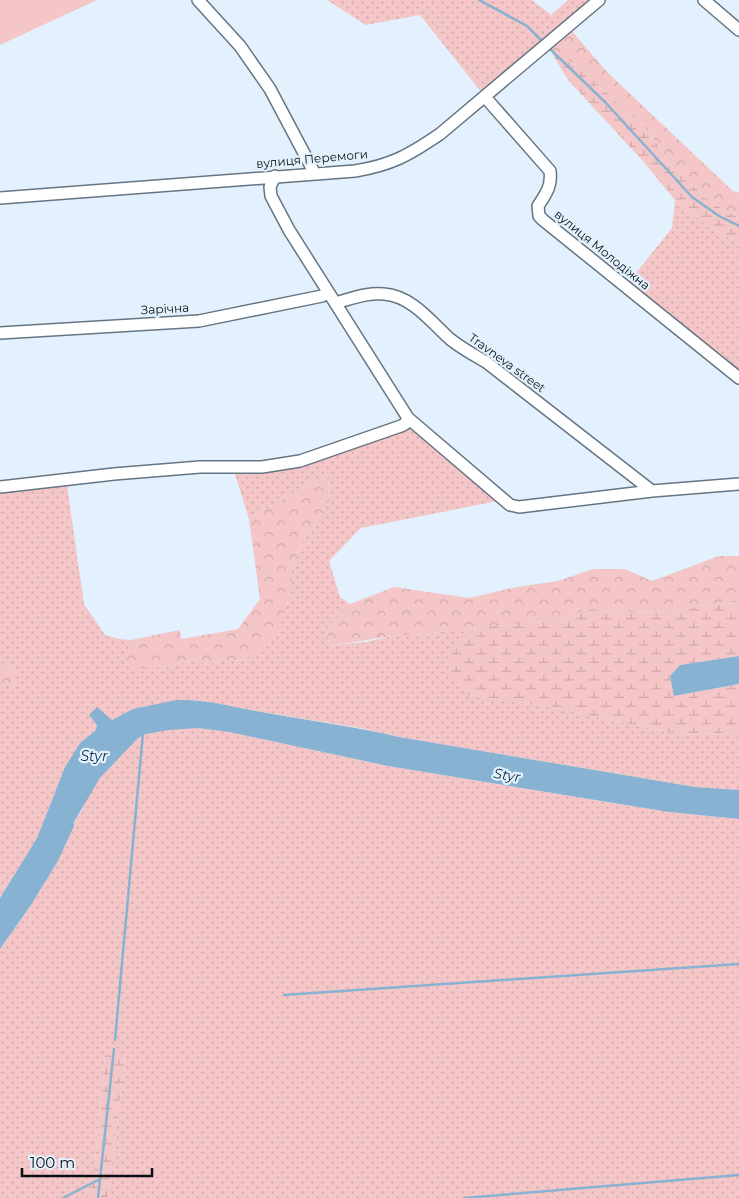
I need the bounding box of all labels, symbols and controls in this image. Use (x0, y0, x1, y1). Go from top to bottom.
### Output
street label: вулиця Перемоги (255, 146, 369, 171)
street label: вулиця Молодіжна (552, 206, 653, 293)
street label: Зарічна (140, 300, 189, 317)
street label: Travneva street (466, 330, 549, 395)
water label: Styr (80, 747, 108, 765)
water label: Styr (492, 764, 522, 786)
scale bar (22, 1146, 152, 1178)
text: 100 m (30, 1153, 75, 1172)

